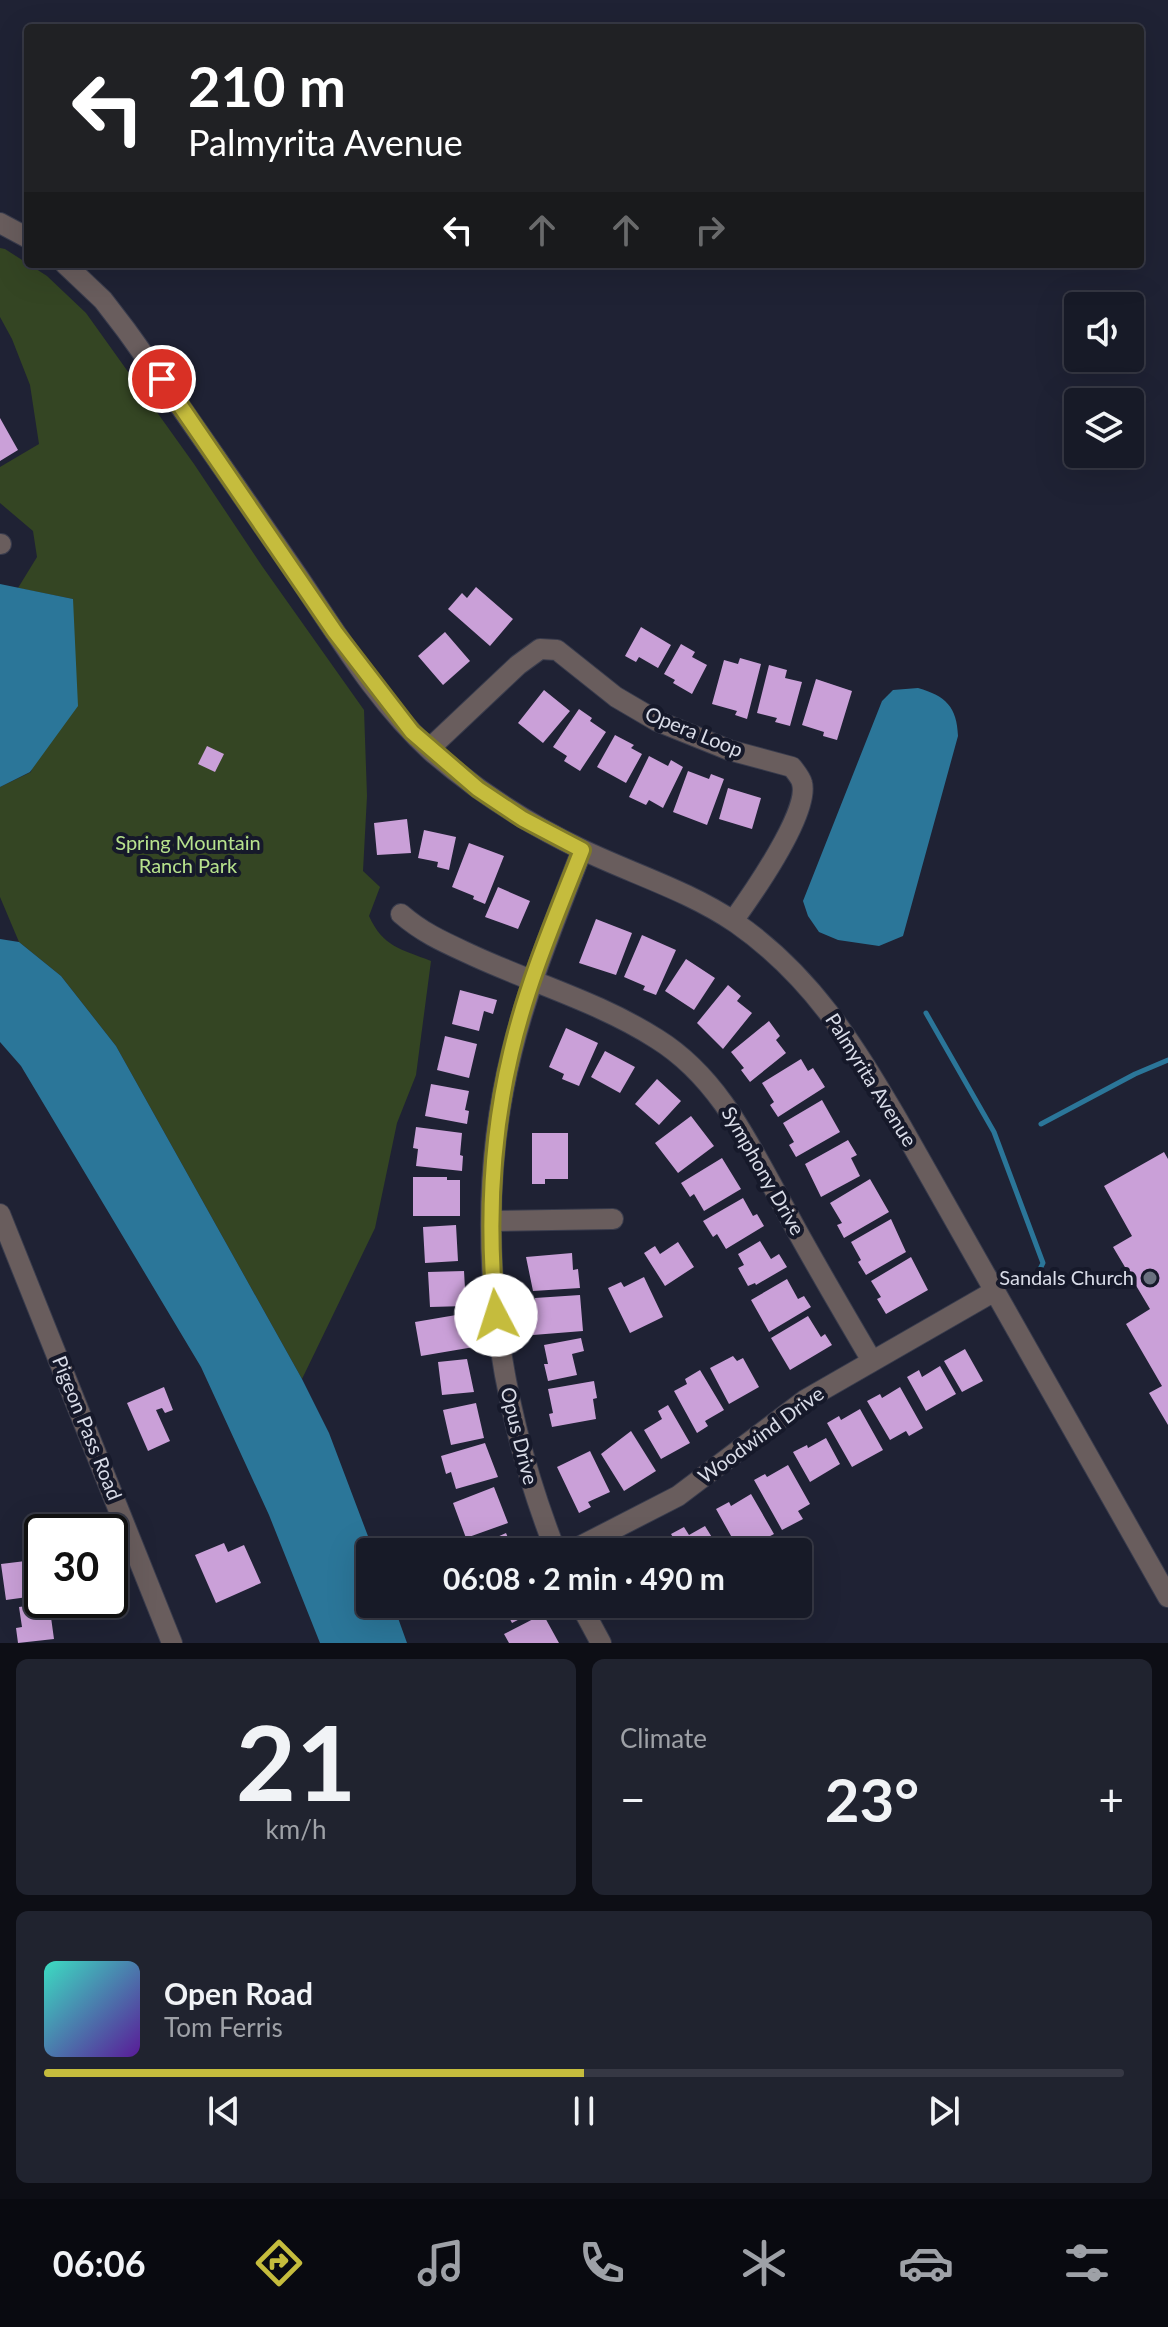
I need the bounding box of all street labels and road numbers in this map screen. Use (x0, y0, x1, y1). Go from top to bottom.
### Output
street label: Opera Loop (642, 701, 747, 762)
street label: Palmyrita Avenue (821, 1008, 922, 1151)
street label: Symphony Drive (717, 1102, 810, 1239)
street label: Pigeon Pass Road (48, 1352, 128, 1503)
street label: Woodwind Drive (693, 1381, 828, 1488)
street label: Opus Drive (496, 1385, 544, 1487)

